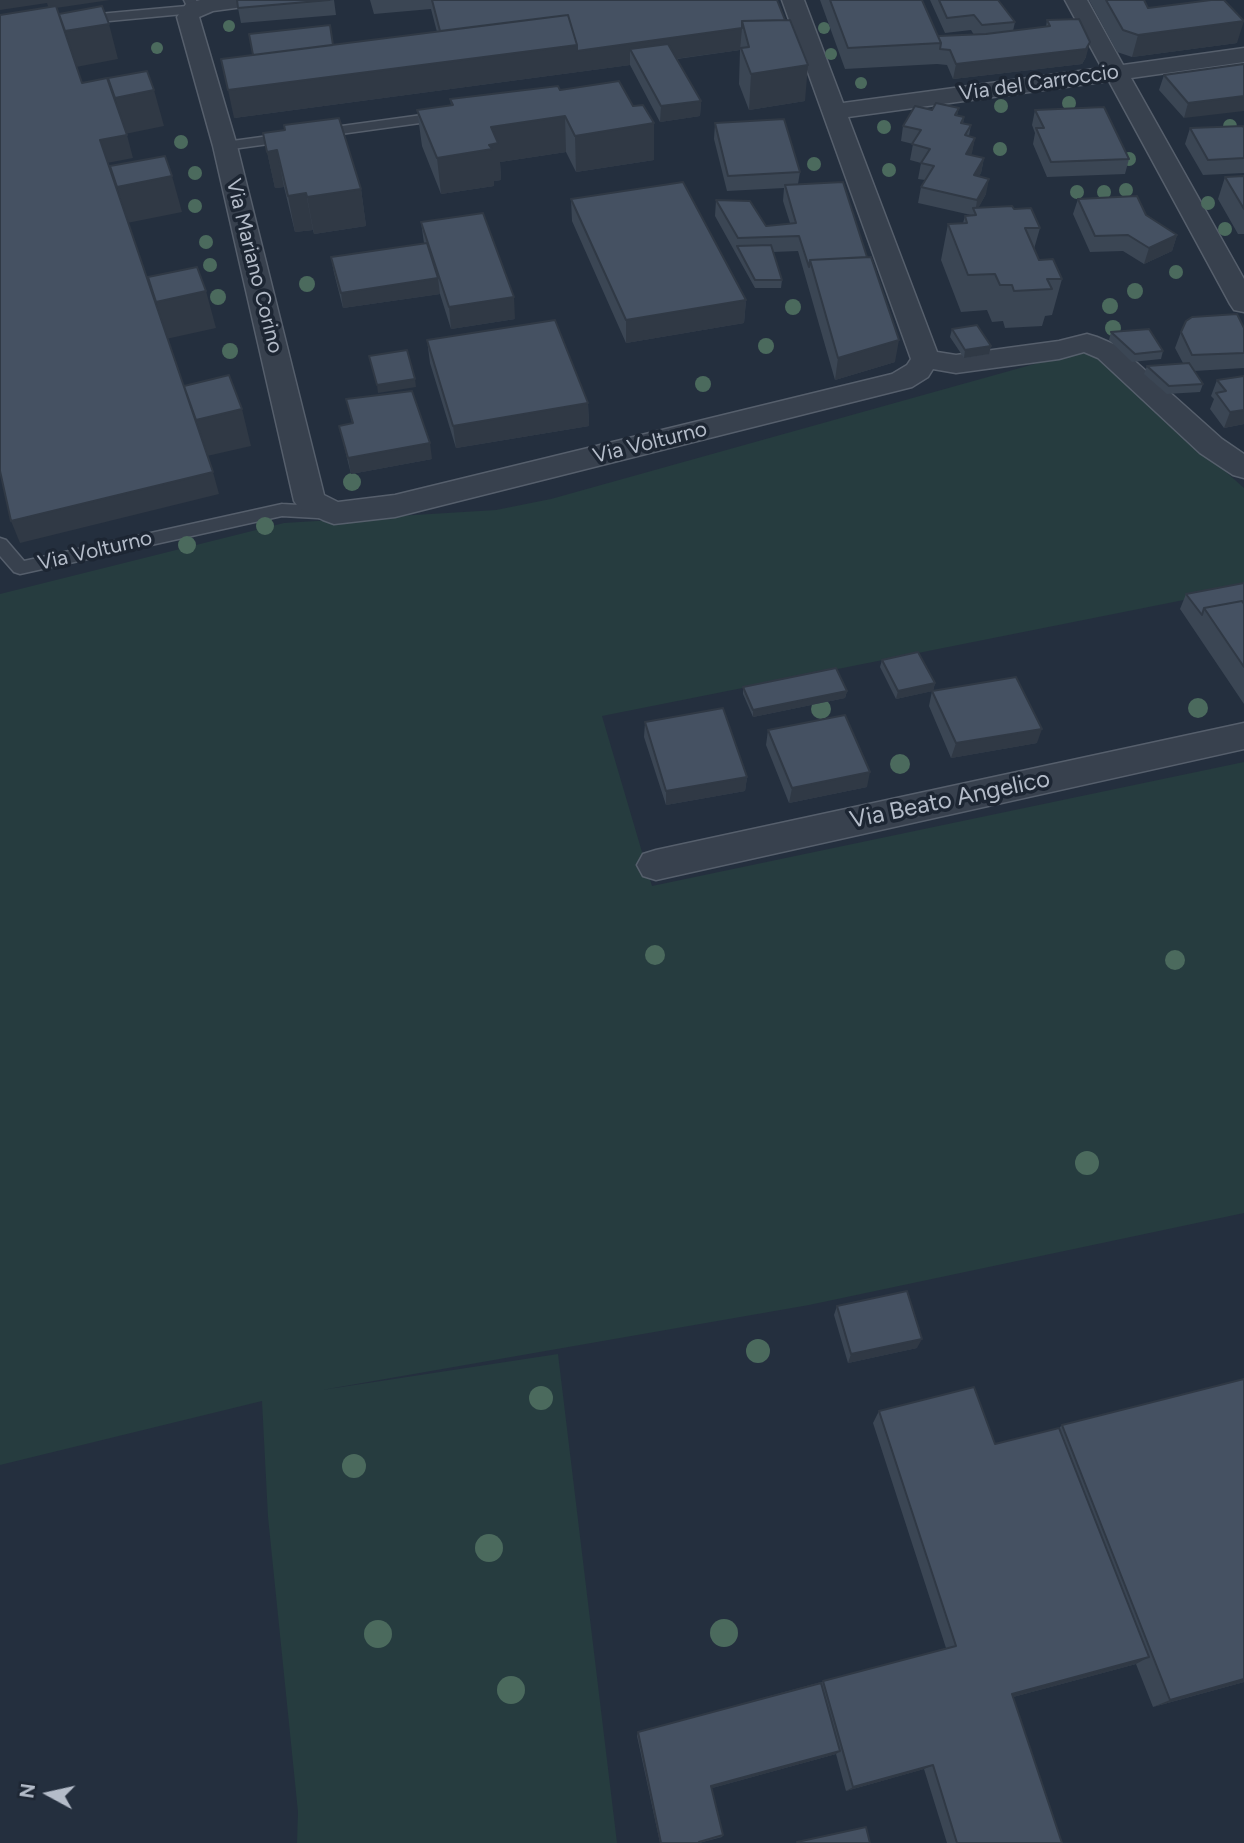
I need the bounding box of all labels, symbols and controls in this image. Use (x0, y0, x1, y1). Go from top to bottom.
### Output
street label: Via del Carroccio (958, 59, 1120, 107)
street label: Via Mariano Corino (220, 176, 288, 356)
street label: Via Volturno (590, 417, 710, 469)
street label: Via Volturno (35, 526, 155, 576)
street label: Via Beato Angelico (847, 765, 1053, 835)
north arrow (14, 1759, 84, 1829)
text: N (15, 1782, 40, 1800)

